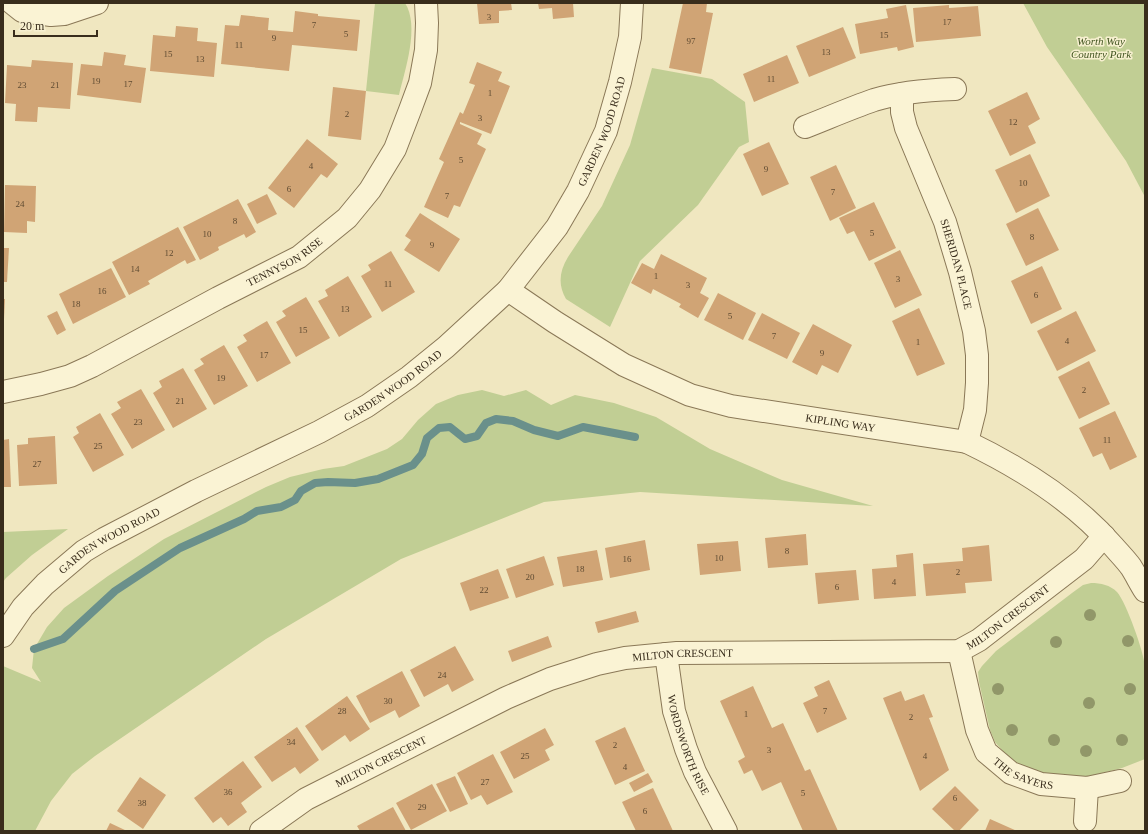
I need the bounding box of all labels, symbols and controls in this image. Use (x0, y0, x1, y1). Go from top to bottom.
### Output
scale bar (14, 12, 97, 38)
house number: 3 (487, 12, 492, 22)
house number: 17 (943, 17, 952, 27)
text: 20 m (20, 19, 45, 33)
house number: 7 (312, 20, 317, 30)
house number: 5 (344, 29, 349, 39)
house number: 15 (880, 30, 889, 40)
house number: 9 (272, 33, 277, 43)
park label: Worth Way Country Park (1071, 35, 1132, 60)
house number: 97 (687, 36, 696, 46)
house number: 11 (235, 40, 243, 50)
house number: 13 (822, 47, 831, 57)
house number: 15 (164, 49, 173, 59)
house number: 13 (196, 54, 205, 64)
house number: 11 (767, 74, 775, 84)
street label: GARDEN WOOD ROAD (575, 75, 627, 188)
house number: 19 (92, 76, 101, 86)
house number: 17 (124, 79, 133, 89)
house number: 23 (18, 80, 27, 90)
house number: 21 (51, 80, 60, 90)
house number: 1 (488, 88, 492, 98)
house number: 2 (345, 109, 349, 119)
house number: 3 (478, 113, 483, 123)
house number: 12 (1009, 117, 1018, 127)
house number: 5 (459, 155, 464, 165)
house number: 4 (309, 161, 314, 171)
house number: 9 (764, 164, 769, 174)
house number: 10 (1019, 178, 1028, 188)
house number: 6 (287, 184, 292, 194)
house number: 7 (831, 187, 836, 197)
house number: 7 (445, 191, 450, 201)
house number: 24 (16, 199, 25, 209)
house number: 8 (233, 216, 238, 226)
street label: SHERIDAN PLACE (938, 217, 975, 311)
house number: 5 (870, 228, 875, 238)
house number: 10 (203, 229, 212, 239)
house number: 8 (1030, 232, 1035, 242)
street label: TENNYSON RISE (245, 235, 325, 289)
house number: 9 (430, 240, 435, 250)
house number: 12 (165, 248, 174, 258)
house number: 14 (131, 264, 140, 274)
house number: 1 (654, 271, 658, 281)
house number: 3 (896, 274, 901, 284)
house number: 11 (384, 279, 392, 289)
house number: 3 (686, 280, 691, 290)
house number: 16 (98, 286, 107, 296)
house number: 6 (1034, 290, 1039, 300)
house number: 18 (72, 299, 81, 309)
house number: 13 (341, 304, 350, 314)
house number: 5 (728, 311, 733, 321)
house number: 15 (299, 325, 308, 335)
house number: 7 (772, 331, 777, 341)
house number: 4 (1065, 336, 1070, 346)
house number: 1 (916, 337, 920, 347)
street label: GARDEN WOOD ROAD (342, 347, 444, 423)
house number: 9 (820, 348, 825, 358)
house number: 17 (260, 350, 269, 360)
house number: 19 (217, 373, 226, 383)
house number: 2 (1082, 385, 1086, 395)
house number: 21 (176, 396, 185, 406)
street label: KIPLING WAY (805, 411, 877, 434)
house number: 23 (134, 417, 143, 427)
house number: 11 (1103, 435, 1111, 445)
house number: 25 (94, 441, 103, 451)
house number: 27 (33, 459, 42, 469)
street label: GARDEN WOOD ROAD (56, 505, 162, 576)
house number: 8 (785, 546, 790, 556)
house number: 10 (715, 553, 724, 563)
house number: 16 (623, 554, 632, 564)
house number: 18 (576, 564, 585, 574)
house number: 2 (956, 567, 960, 577)
house number: 20 (526, 572, 535, 582)
house number: 4 (892, 577, 897, 587)
house number: 6 (835, 582, 840, 592)
street label: MILTON CRESCENT (964, 582, 1052, 652)
house number: 22 (480, 585, 489, 595)
street label: MILTON CRESCENT (632, 647, 733, 663)
house number: 24 (438, 670, 447, 680)
street label: WORDSWORTH RISE (666, 694, 712, 797)
house number: 30 (384, 696, 393, 706)
house number: 28 (338, 706, 347, 716)
house number: 7 (823, 706, 828, 716)
house number: 1 (744, 709, 748, 719)
house number: 2 (909, 712, 913, 722)
street label: MILTON CRESCENT (333, 733, 429, 789)
house number: 34 (287, 737, 296, 747)
house number: 2 (613, 740, 617, 750)
house number: 3 (767, 745, 772, 755)
house number: 25 (521, 751, 530, 761)
house number: 4 (923, 751, 928, 761)
street label: THE SAYERS (991, 755, 1054, 791)
house number: 4 (623, 762, 628, 772)
house number: 27 (481, 777, 490, 787)
house number: 36 (224, 787, 233, 797)
house number: 5 (801, 788, 806, 798)
house number: 6 (953, 793, 958, 803)
house number: 38 (138, 798, 147, 808)
house number: 29 (418, 802, 427, 812)
house number: 6 (643, 806, 648, 816)

